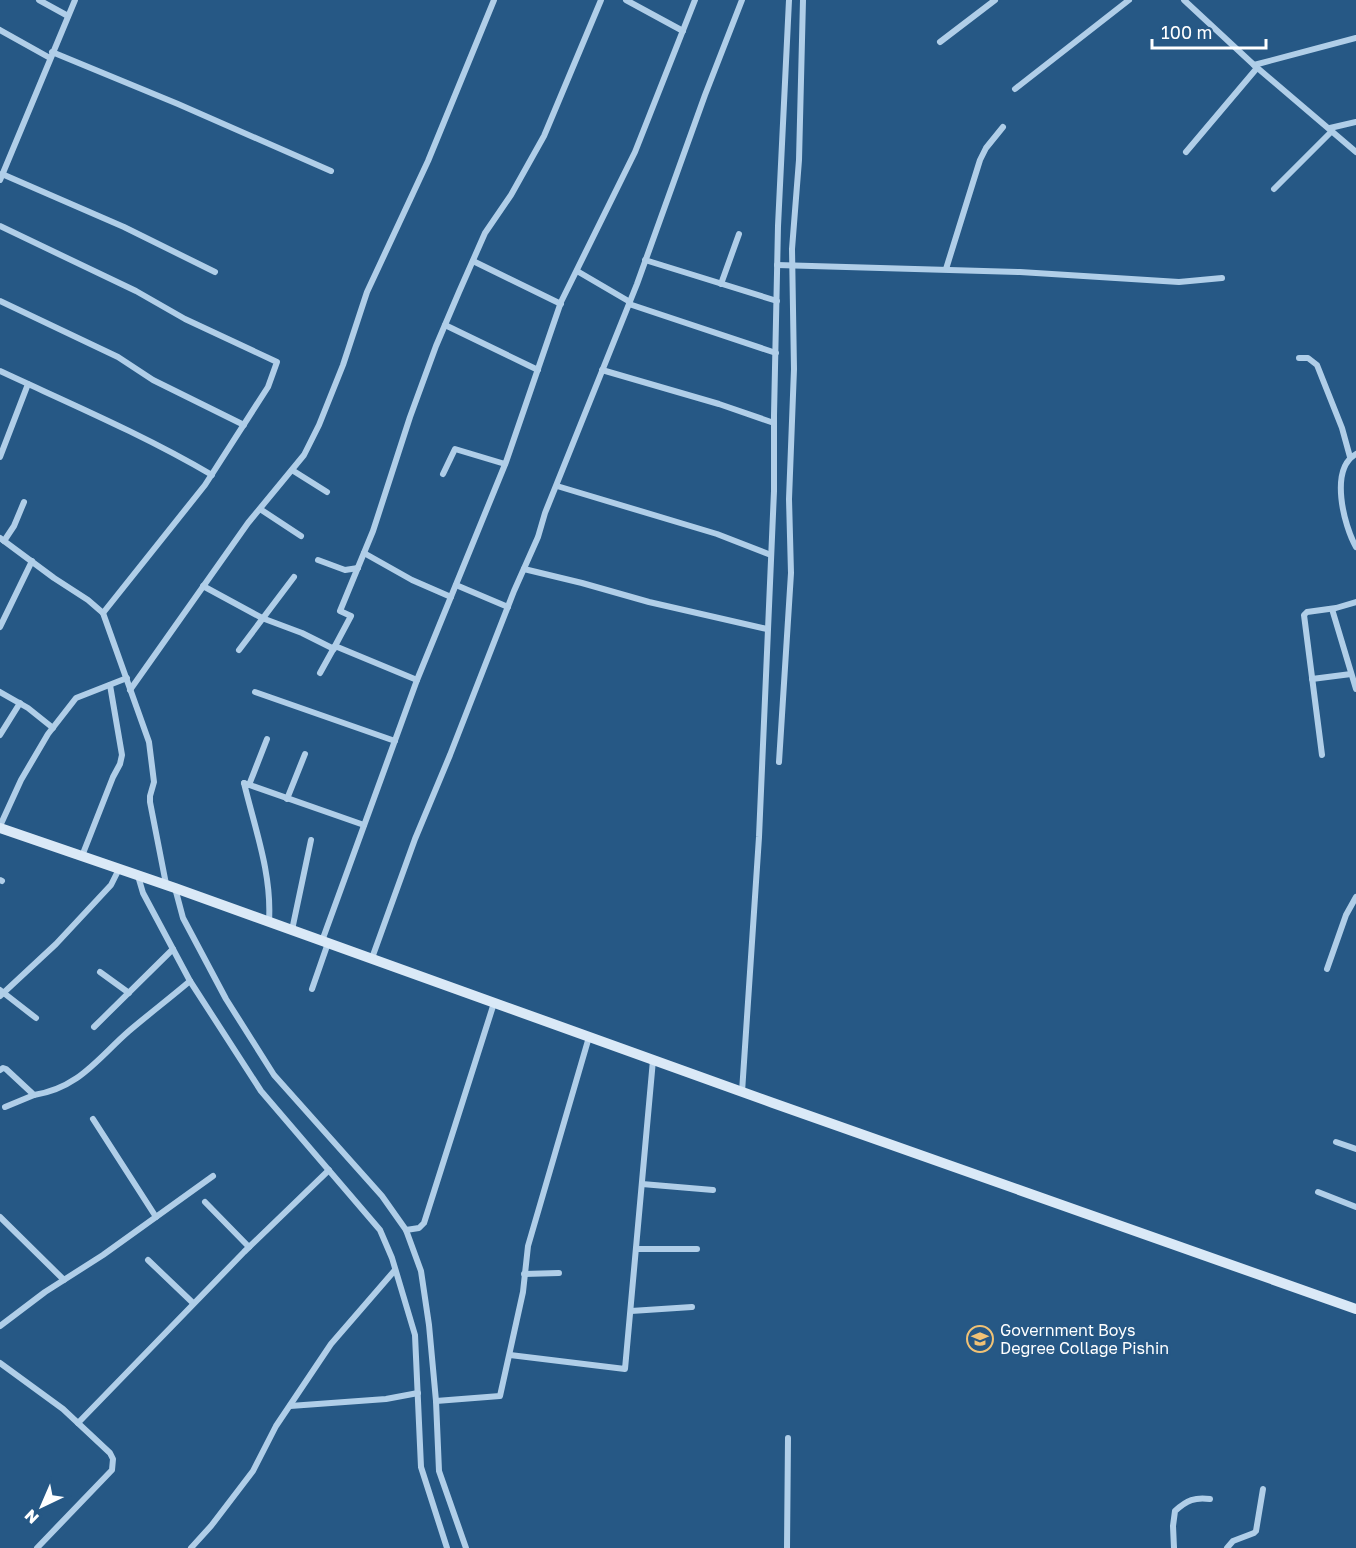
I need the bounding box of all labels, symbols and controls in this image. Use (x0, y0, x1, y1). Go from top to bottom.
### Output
scale bar (1152, 12, 1266, 50)
text: 100 m (1161, 21, 1212, 43)
place label: Government Boys Degree Collage Pishin (1000, 1320, 1169, 1358)
school or university icon: Government Boys Degree Collage Pishin (965, 1324, 995, 1354)
north arrow (12, 1476, 72, 1536)
text: N (20, 1505, 43, 1528)

